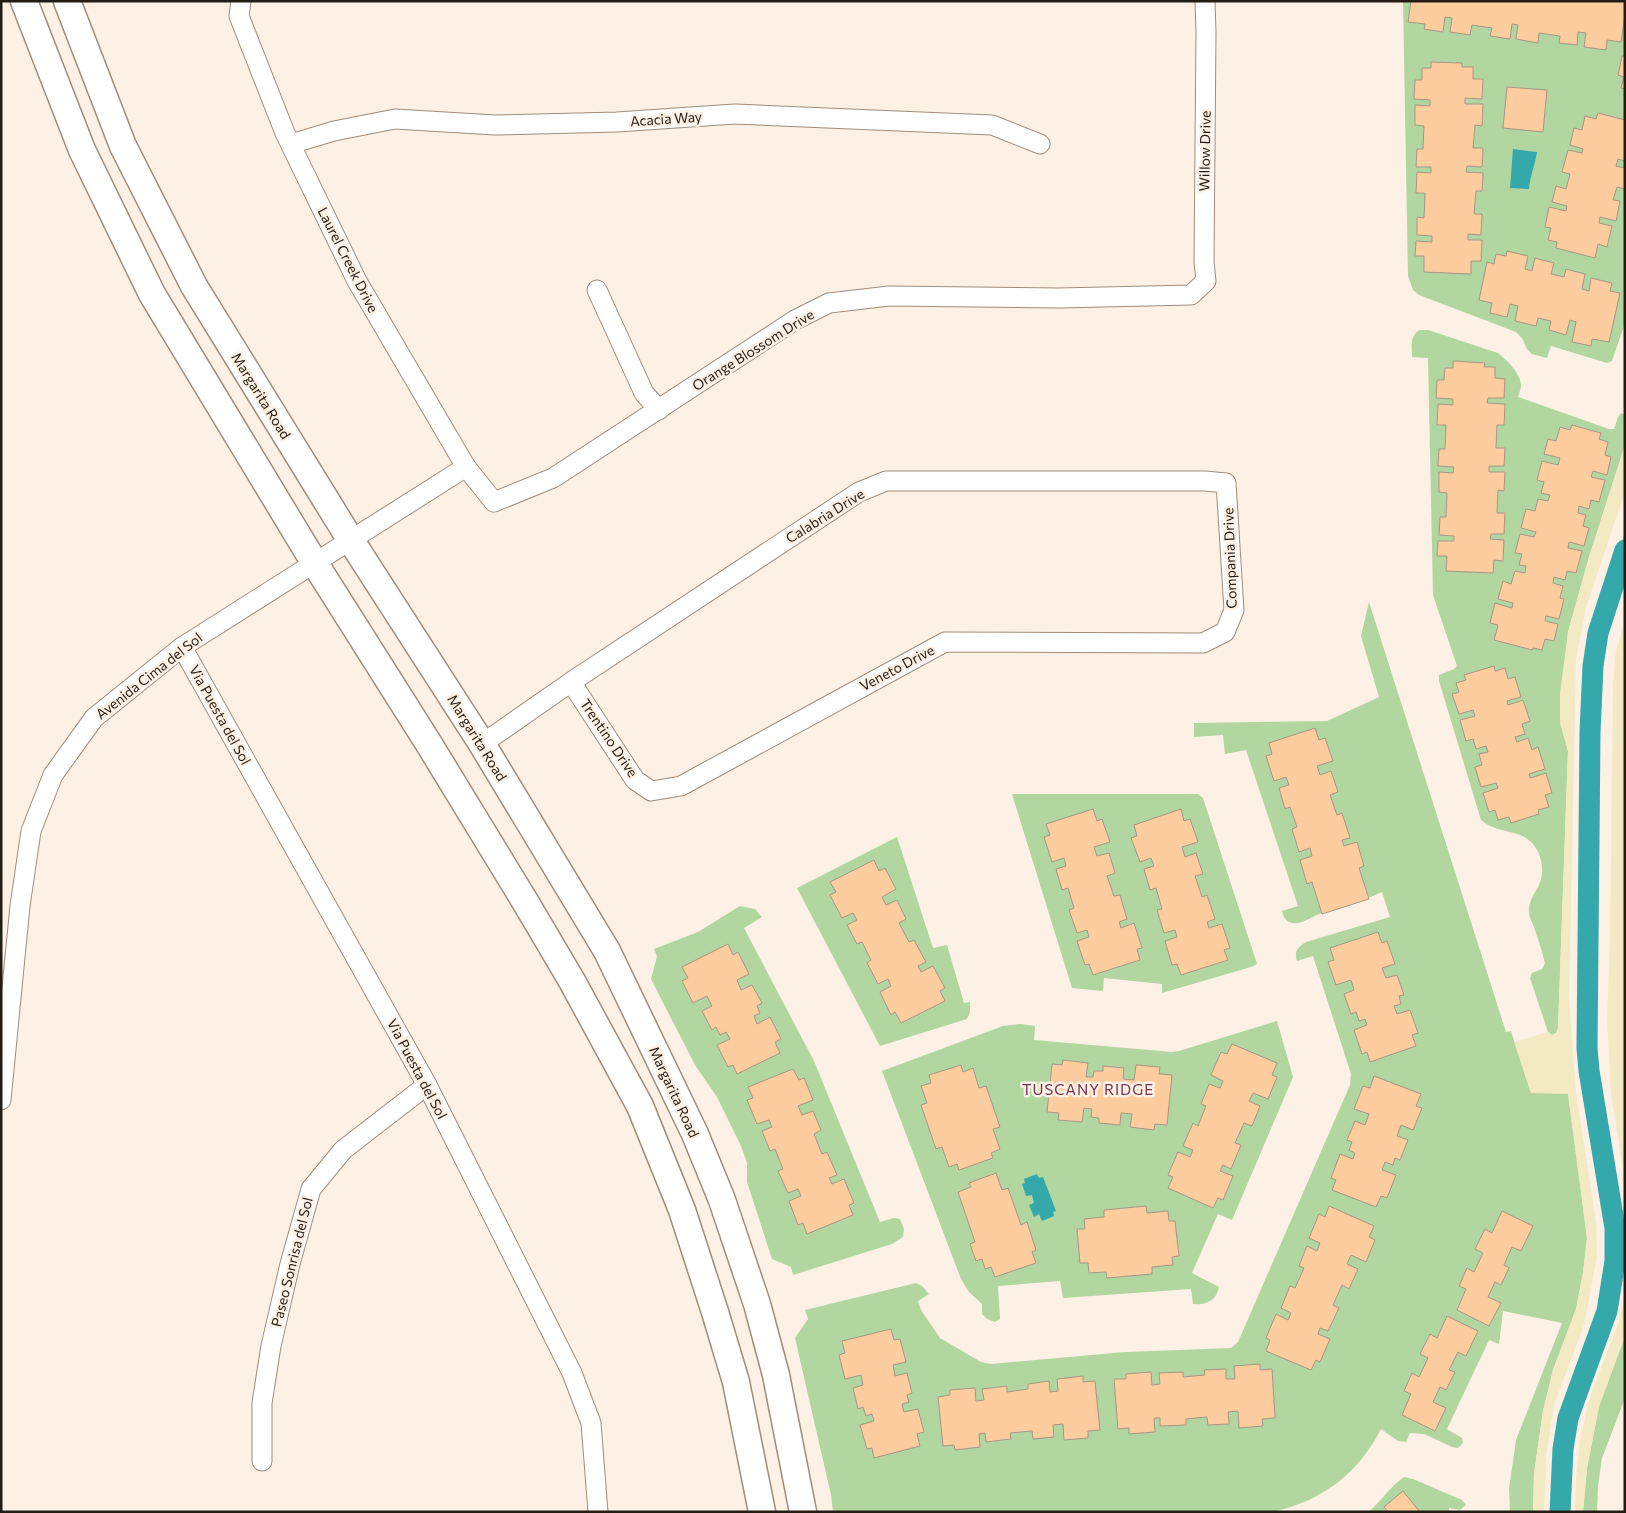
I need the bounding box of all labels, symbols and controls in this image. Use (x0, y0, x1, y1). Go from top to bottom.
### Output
street label: Acacia Way (629, 108, 703, 129)
street label: Willow Drive (1195, 110, 1214, 192)
street label: Laurel Creek Drive (315, 204, 382, 315)
street label: Orange Blossom Drive (689, 305, 817, 394)
street label: Margarita Road (228, 349, 295, 442)
street label: Calabria Drive (782, 485, 867, 546)
street label: Compania Drive (1219, 507, 1240, 609)
street label: Avenida Cima del Sol (92, 629, 205, 722)
street label: Veneto Drive (857, 641, 937, 694)
street label: Via Puesta del Sol (186, 662, 255, 767)
street label: Margarita Road (444, 691, 511, 784)
street label: Trentino Drive (577, 695, 642, 780)
street label: Via Puesta del Sol (384, 1016, 451, 1122)
street label: Margarita Road (646, 1044, 703, 1140)
district label: TUSCANY RIDGE (1022, 1080, 1154, 1098)
street label: Paseo Sonrisa del Sol (267, 1195, 316, 1328)

